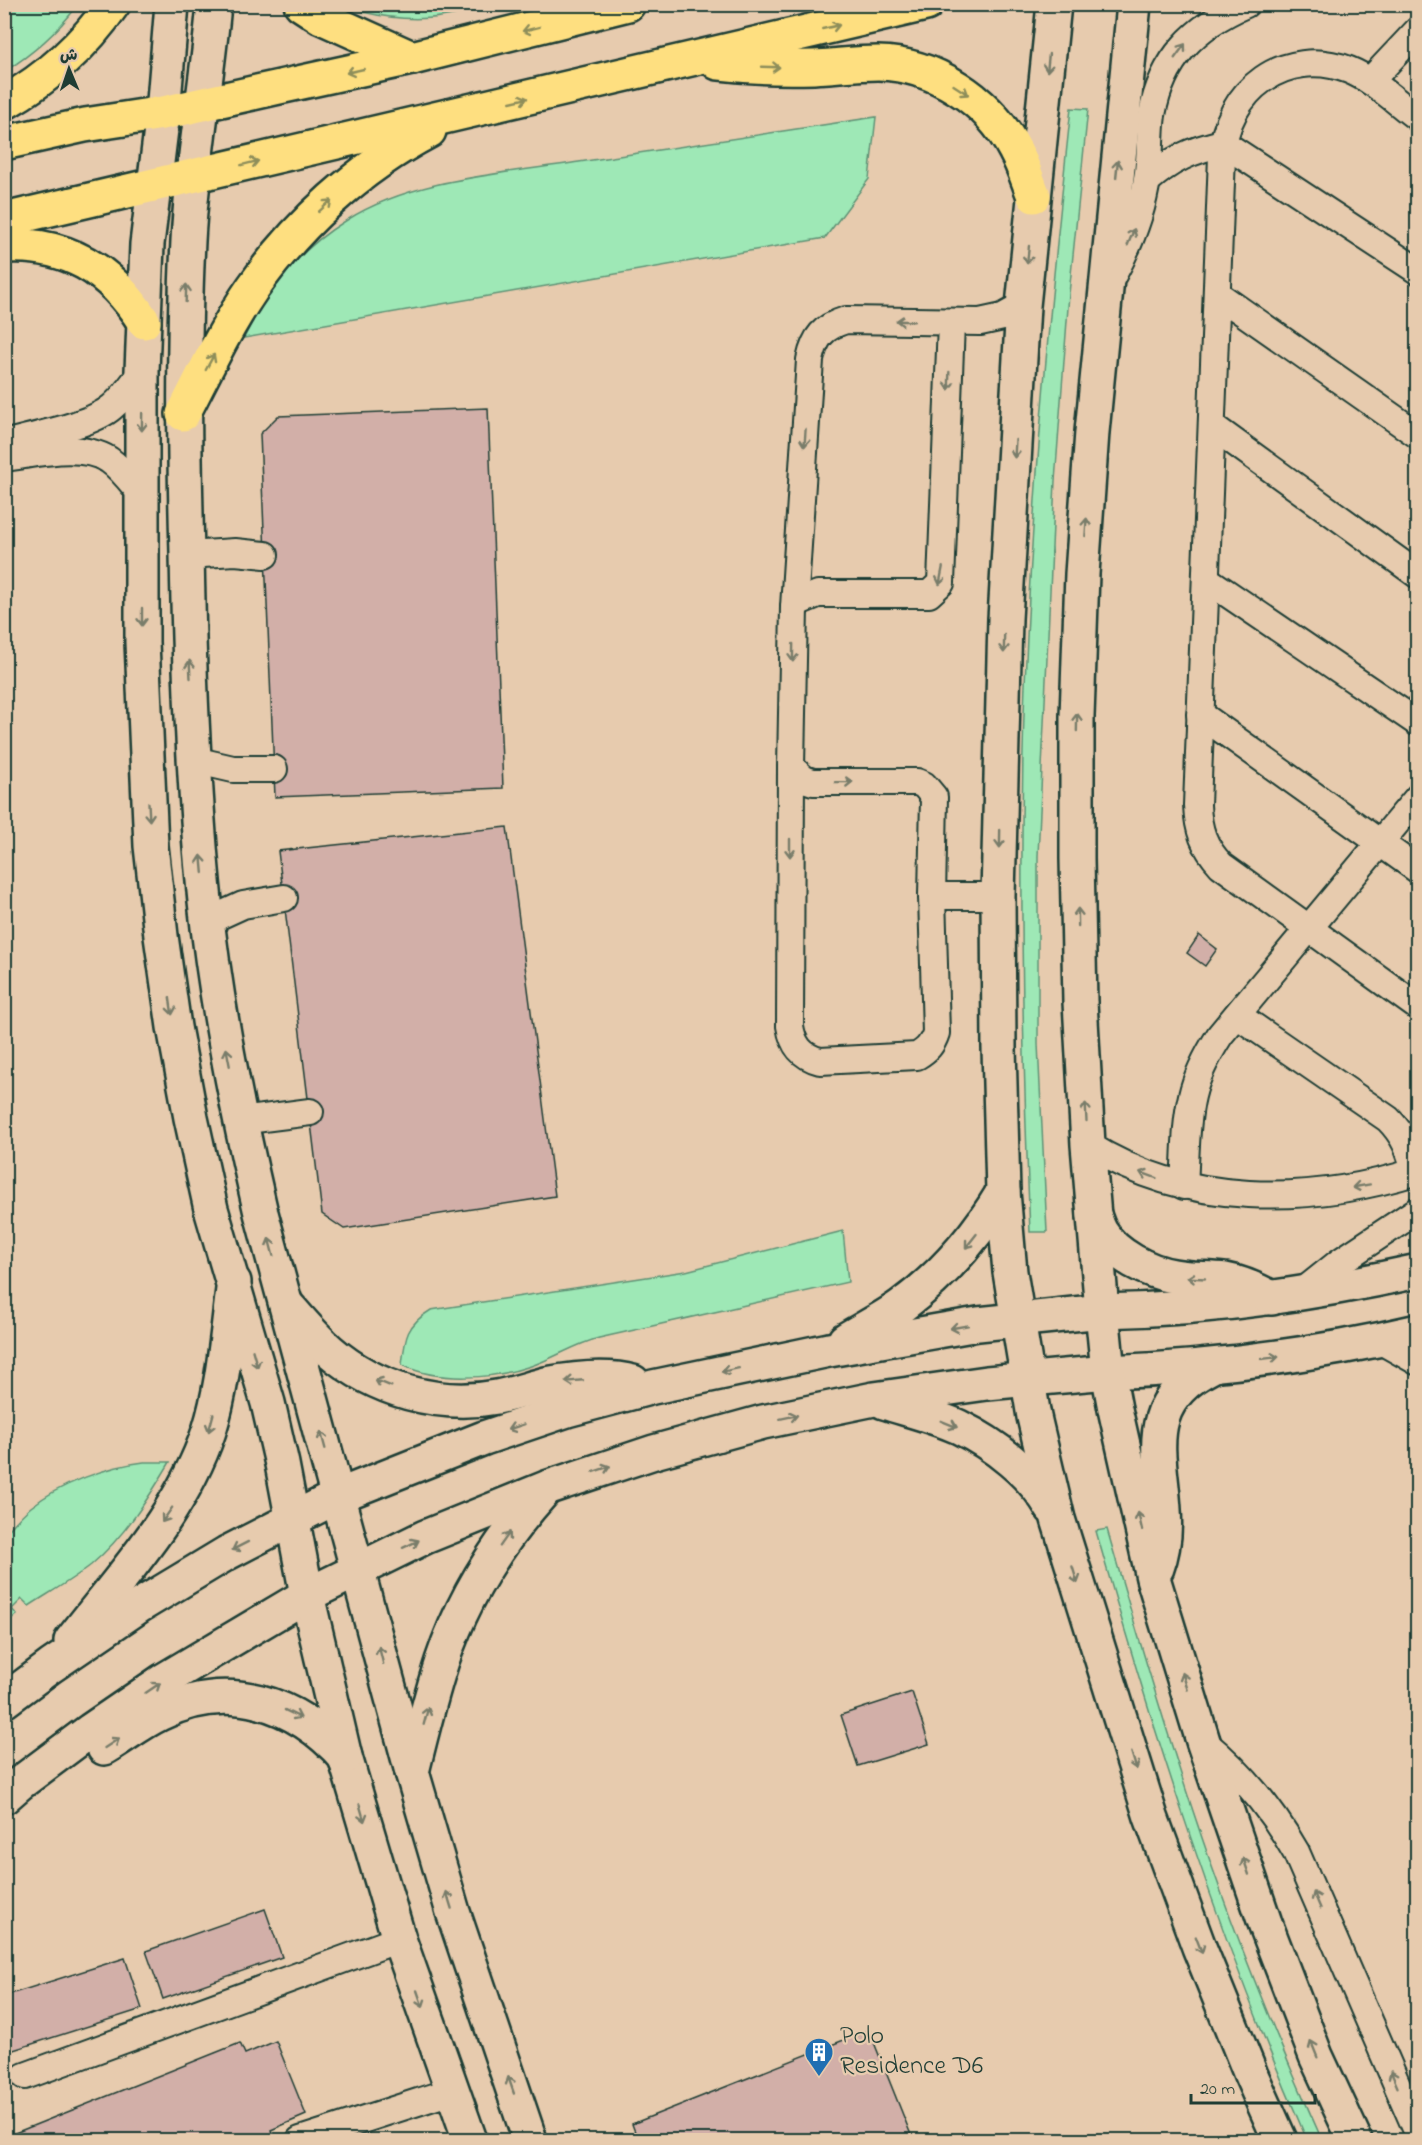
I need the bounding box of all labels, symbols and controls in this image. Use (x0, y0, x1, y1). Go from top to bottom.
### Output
one-way arrow (821, 21, 840, 33)
one-way arrow (522, 23, 541, 35)
north arrow (39, 39, 99, 99)
text: ش (59, 44, 78, 68)
one-way arrow (1174, 44, 1186, 60)
one-way arrow (1042, 52, 1053, 72)
one-way arrow (761, 61, 781, 73)
one-way arrow (345, 65, 364, 77)
one-way arrow (952, 84, 968, 96)
one-way arrow (509, 94, 528, 106)
one-way arrow (240, 157, 259, 169)
one-way arrow (1112, 159, 1123, 179)
one-way arrow (317, 199, 332, 213)
one-way arrow (1126, 228, 1137, 247)
one-way arrow (1022, 244, 1033, 264)
one-way arrow (181, 283, 192, 303)
one-way arrow (895, 315, 915, 326)
one-way arrow (205, 354, 216, 372)
one-way arrow (944, 371, 955, 391)
one-way arrow (136, 412, 148, 432)
one-way arrow (799, 427, 810, 447)
one-way arrow (1009, 439, 1020, 459)
one-way arrow (1080, 517, 1091, 537)
one-way arrow (935, 566, 946, 585)
one-way arrow (136, 607, 148, 627)
one-way arrow (999, 633, 1010, 653)
one-way arrow (787, 643, 799, 663)
one-way arrow (184, 660, 195, 680)
one-way arrow (1071, 712, 1083, 732)
one-way arrow (833, 777, 853, 788)
one-way arrow (144, 802, 155, 822)
one-way arrow (994, 828, 1005, 848)
one-way arrow (784, 838, 796, 858)
one-way arrow (196, 854, 207, 874)
one-way arrow (1072, 907, 1084, 927)
one-way arrow (166, 995, 177, 1015)
one-way arrow (222, 1048, 233, 1067)
one-way arrow (1080, 1102, 1091, 1122)
one-way arrow (1139, 1169, 1158, 1180)
one-way arrow (1352, 1181, 1371, 1192)
one-way arrow (964, 1232, 977, 1248)
one-way arrow (264, 1238, 276, 1257)
one-way arrow (1187, 1272, 1207, 1283)
one-way arrow (950, 1322, 969, 1333)
one-way arrow (250, 1349, 261, 1368)
one-way arrow (1259, 1353, 1279, 1364)
one-way arrow (721, 1365, 740, 1377)
one-way arrow (564, 1376, 584, 1387)
one-way arrow (375, 1377, 393, 1388)
one-way arrow (779, 1411, 799, 1422)
one-way arrow (204, 1413, 216, 1432)
one-way arrow (940, 1419, 958, 1430)
one-way arrow (507, 1422, 526, 1433)
one-way arrow (317, 1431, 328, 1450)
one-way arrow (592, 1463, 611, 1474)
one-way arrow (161, 1506, 173, 1523)
one-way arrow (1134, 1512, 1146, 1531)
one-way arrow (499, 1531, 511, 1547)
one-way arrow (402, 1537, 420, 1549)
one-way arrow (231, 1541, 249, 1553)
one-way arrow (1071, 1565, 1082, 1584)
one-way arrow (375, 1646, 387, 1665)
one-way arrow (1179, 1672, 1190, 1691)
one-way arrow (144, 1682, 161, 1694)
one-way arrow (421, 1707, 433, 1726)
one-way arrow (284, 1709, 302, 1721)
one-way arrow (103, 1737, 120, 1749)
one-way arrow (1129, 1751, 1140, 1770)
one-way arrow (357, 1803, 368, 1822)
one-way arrow (1239, 1858, 1250, 1876)
one-way arrow (443, 1891, 454, 1910)
one-way arrow (1311, 1892, 1322, 1910)
one-way arrow (1194, 1935, 1205, 1953)
one-way arrow (416, 1989, 427, 2008)
place label: Polo Residence D6 (840, 2018, 983, 2086)
building icon: Polo Residence D6 (803, 2036, 835, 2078)
one-way arrow (1307, 2040, 1318, 2059)
scale bar (1191, 2067, 1316, 2105)
one-way arrow (1388, 2071, 1399, 2089)
one-way arrow (504, 2076, 515, 2095)
text: 20 m (1200, 2077, 1235, 2103)

